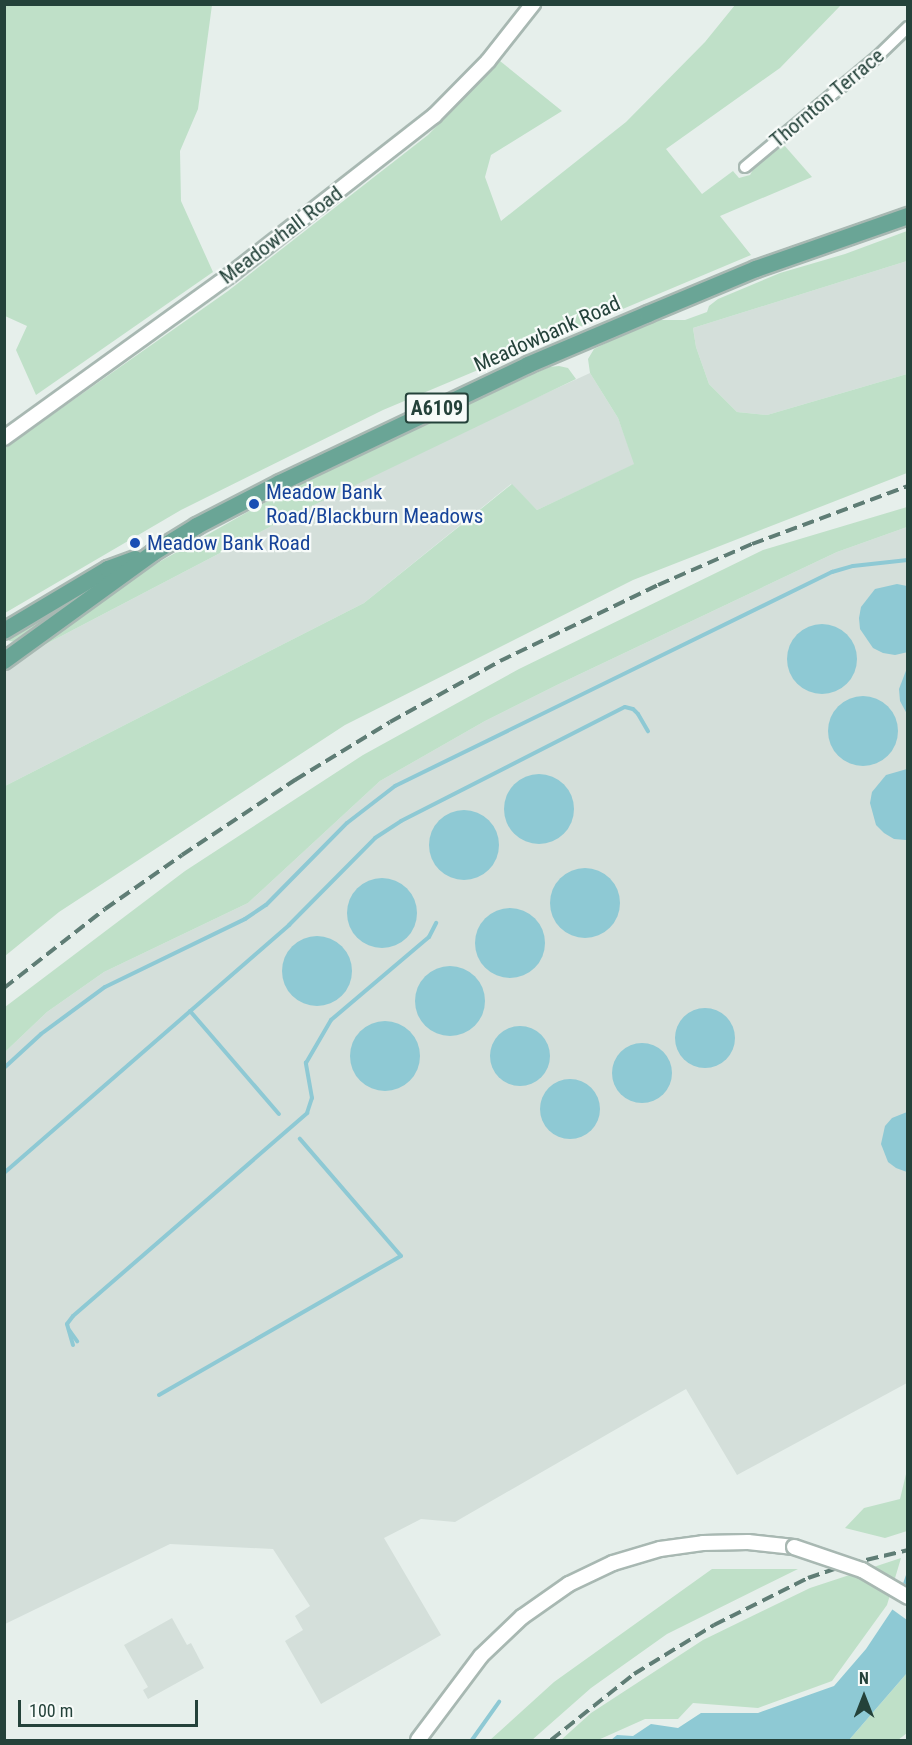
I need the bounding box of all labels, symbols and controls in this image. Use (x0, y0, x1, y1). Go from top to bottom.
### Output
street label: Thornton Terrace (765, 43, 889, 153)
street label: Meadowhall Road (215, 181, 347, 289)
street label: Meadowbank Road (470, 290, 624, 378)
road number: A6109 (404, 391, 470, 425)
place label: Meadow Bank Road/Blackburn Meadows (266, 479, 483, 529)
marker: Meadow Bank Road/Blackburn Meadows (247, 497, 261, 511)
place label: Meadow Bank Road (147, 530, 310, 556)
marker: Meadow Bank Road (128, 536, 142, 550)
north arrow (834, 1667, 894, 1727)
text: N (859, 1669, 869, 1688)
scale bar (21, 1688, 201, 1726)
text: 100 m (29, 1700, 73, 1721)

